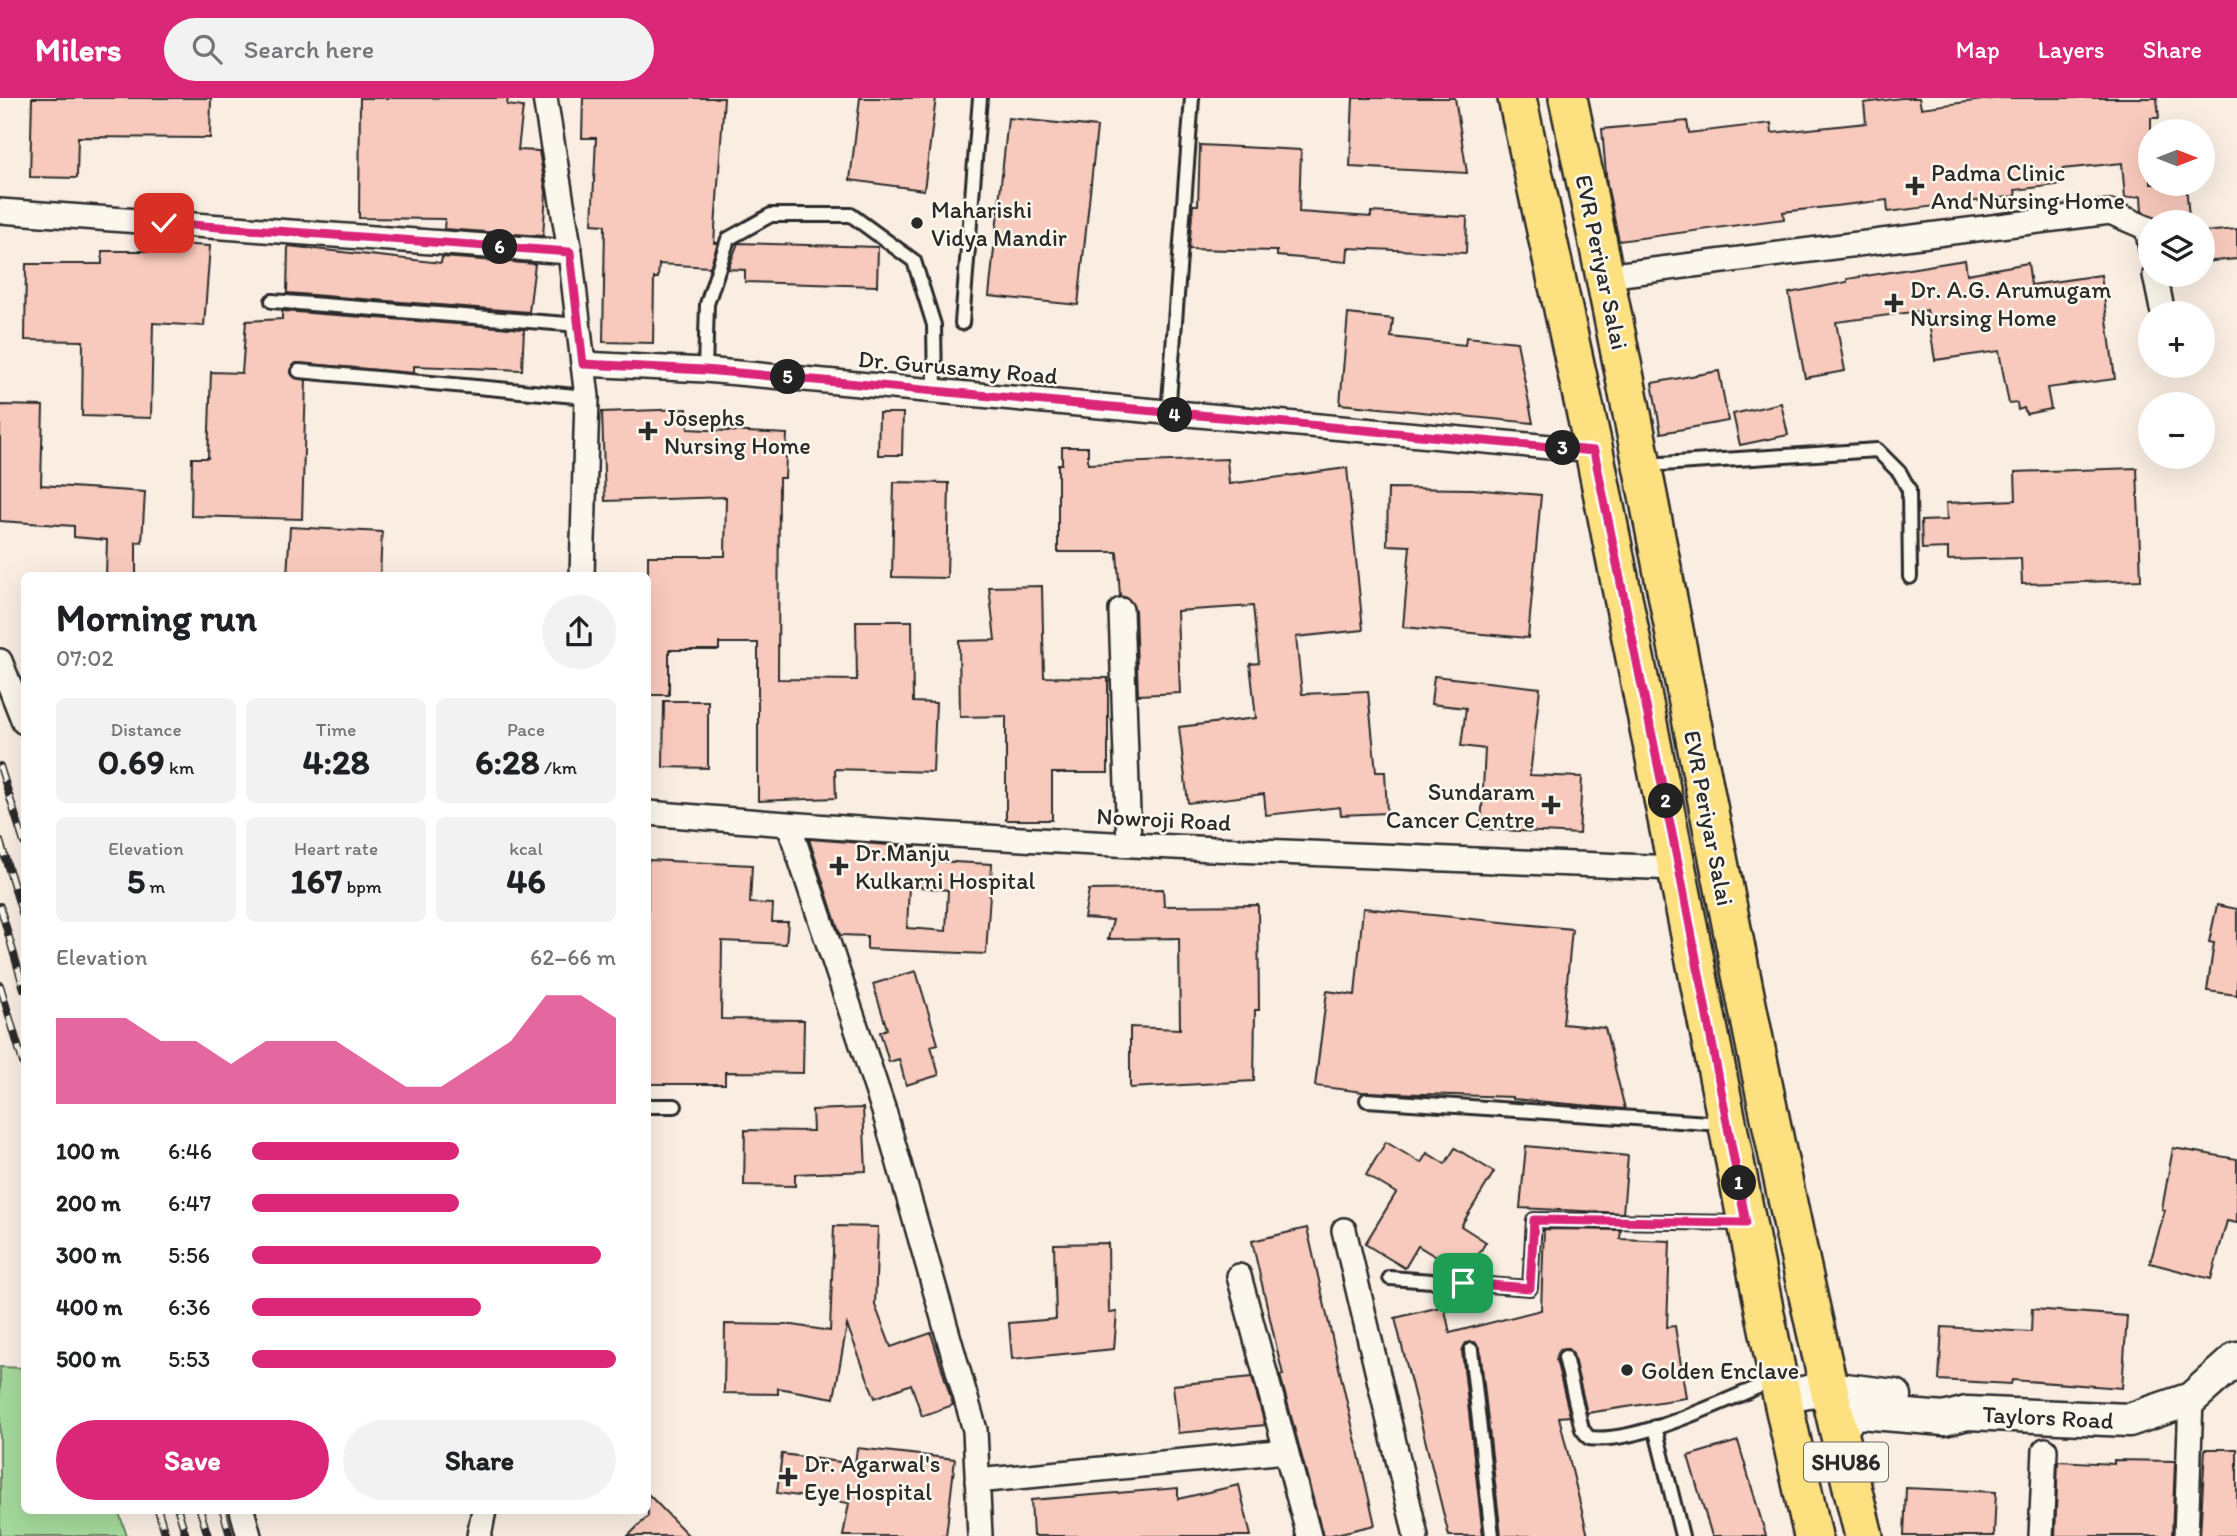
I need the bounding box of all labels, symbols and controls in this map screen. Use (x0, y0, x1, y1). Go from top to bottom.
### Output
search box (164, 18, 654, 81)
text: Milers (35, 30, 122, 69)
icon: search (188, 30, 226, 68)
text: Search here (244, 33, 374, 65)
text: Map (1956, 35, 2000, 64)
text: Layers (2038, 35, 2105, 64)
text: Share (2143, 35, 2202, 64)
north arrow (2138, 119, 2216, 196)
map controls (2138, 119, 2215, 469)
place label: Padma Clinic And Nursing Home (1931, 158, 2125, 215)
street label: EVR Periyar Salai (1569, 172, 1635, 352)
marker: Padma Clinic And Nursing Home (1905, 176, 1925, 196)
pin (134, 193, 194, 253)
place label: Maharishi Vidya Mandir (931, 195, 1067, 252)
icon: check (145, 204, 183, 242)
button: layers (2138, 210, 2215, 287)
marker: Maharishi Vidya Mandir (909, 215, 925, 231)
pin: 6 (482, 230, 518, 264)
text: 6 (494, 235, 505, 258)
place label: Dr. A.G. Arumugam Nursing Home (1910, 275, 2111, 332)
marker: Dr. A.G. Arumugam Nursing Home (1884, 293, 1904, 313)
button: + (2138, 301, 2215, 378)
street label: Dr. Gurusamy Road (857, 344, 1059, 390)
pin: 5 (770, 360, 806, 394)
text: 5 (783, 365, 792, 388)
button: − (2138, 392, 2215, 469)
pin: 4 (1158, 398, 1192, 432)
place label: Josephs Nursing Home (664, 403, 811, 460)
text: 4 (1169, 403, 1180, 426)
marker: Josephs Nursing Home (638, 421, 658, 441)
pin: 3 (1546, 430, 1580, 466)
text: 3 (1557, 436, 1568, 459)
text: Morning run (56, 595, 257, 641)
button: share (542, 595, 616, 669)
text: 07:02 (56, 644, 113, 672)
text: Distance (110, 718, 182, 741)
text: Time (316, 718, 356, 741)
text: Pace (507, 718, 545, 741)
street label: EVR Periyar Salai (1678, 728, 1740, 908)
text: 0.69 (98, 741, 165, 783)
text: 4:28 (302, 741, 370, 783)
text: 6:28 (475, 741, 540, 783)
text: km (165, 756, 194, 779)
text: /km (540, 756, 577, 779)
place label: Sundaram Cancer Centre (1386, 777, 1535, 834)
pin: 2 (1648, 784, 1684, 818)
text: 2 (1661, 789, 1671, 812)
marker: Sundaram Cancer Centre (1541, 795, 1561, 815)
street label: Nowroji Road (1096, 801, 1232, 837)
text: Elevation (108, 837, 184, 860)
text: Heart rate (294, 837, 378, 860)
text: kcal (509, 837, 543, 860)
place label: Dr.Manju Kulkarni Hospital (855, 838, 1036, 895)
marker: Dr.Manju Kulkarni Hospital (829, 856, 849, 876)
text: 5 (127, 860, 145, 902)
text: 167 (290, 860, 342, 902)
text: 46 (506, 860, 546, 902)
text: m (145, 875, 165, 898)
text: bpm (342, 875, 382, 898)
text: Elevation (56, 943, 147, 971)
text: 62–66 m (530, 943, 616, 971)
text: 100 m (56, 1137, 120, 1165)
text: 6:46 (168, 1137, 212, 1165)
pin: 1 (1722, 1166, 1756, 1200)
text: 1 (1734, 1171, 1743, 1194)
text: 200 m (56, 1189, 121, 1217)
text: 6:47 (168, 1189, 211, 1217)
text: 300 m (56, 1241, 121, 1269)
text: 5:56 (168, 1241, 210, 1269)
pin (1433, 1253, 1493, 1313)
icon: arrive (1444, 1264, 1482, 1302)
text: 400 m (56, 1293, 123, 1321)
text: 6:36 (168, 1293, 211, 1321)
text: 500 m (56, 1345, 121, 1373)
text: 5:53 (168, 1345, 210, 1373)
place label: Golden Enclave (1641, 1356, 1799, 1385)
marker: Golden Enclave (1619, 1362, 1635, 1378)
street label: Taylors Road (1982, 1399, 2114, 1435)
button: Save (56, 1420, 329, 1500)
button: Share (343, 1420, 616, 1500)
road number: SHU86 (1804, 1442, 1888, 1482)
place label: Dr. Agarwal's Eye Hospital (804, 1449, 941, 1506)
marker: Dr. Agarwal's Eye Hospital (778, 1467, 798, 1487)

